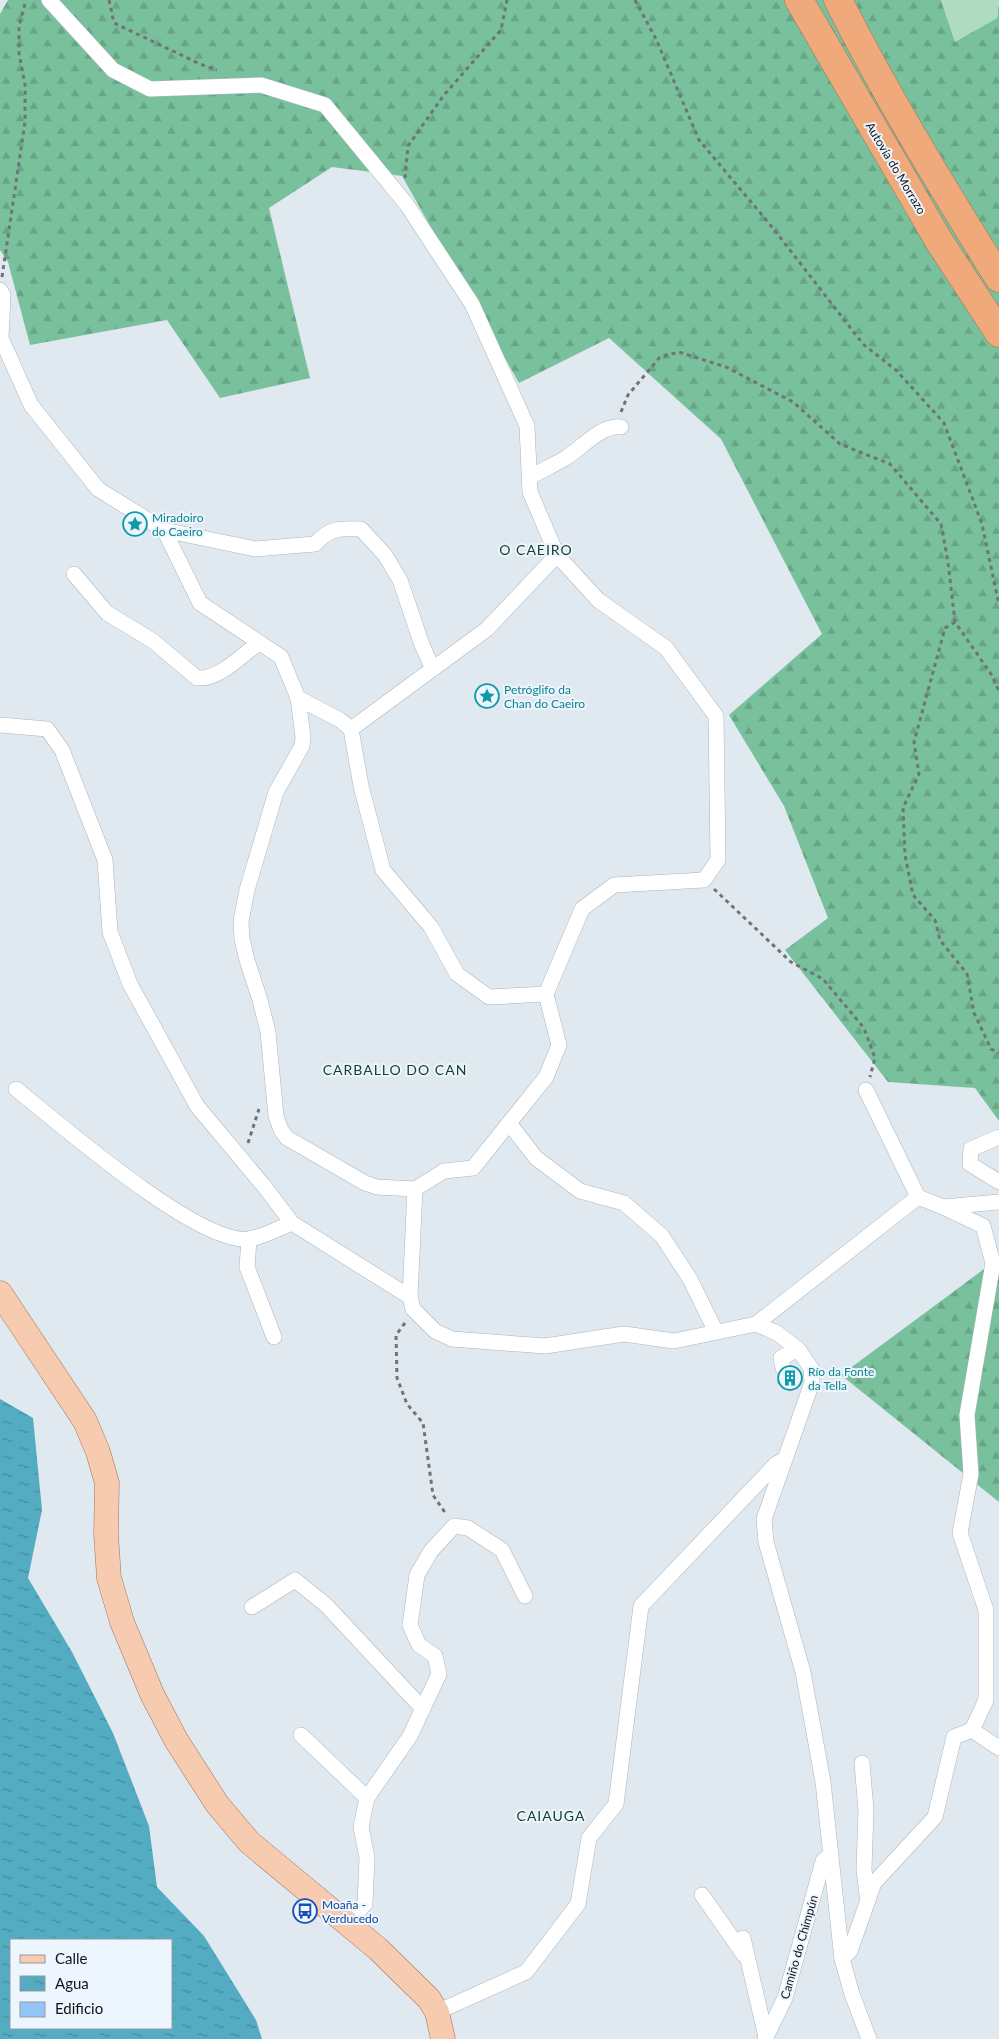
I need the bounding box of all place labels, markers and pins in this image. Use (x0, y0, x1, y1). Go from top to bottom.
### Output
place label: Miradoiro do Caeiro (152, 510, 204, 539)
place icon: Miradoiro do Caeiro (122, 511, 148, 537)
place label: Petróglifo da Chan do Caeiro (504, 682, 585, 711)
place icon: Petróglifo da Chan do Caeiro (474, 683, 500, 709)
place label: Río da Fonte da Tella (808, 1364, 874, 1393)
building icon: Río da Fonte da Tella (777, 1365, 803, 1391)
place label: Moaña - Verducedo (322, 1897, 379, 1926)
bus stop icon: Moaña - Verducedo (292, 1898, 318, 1924)

